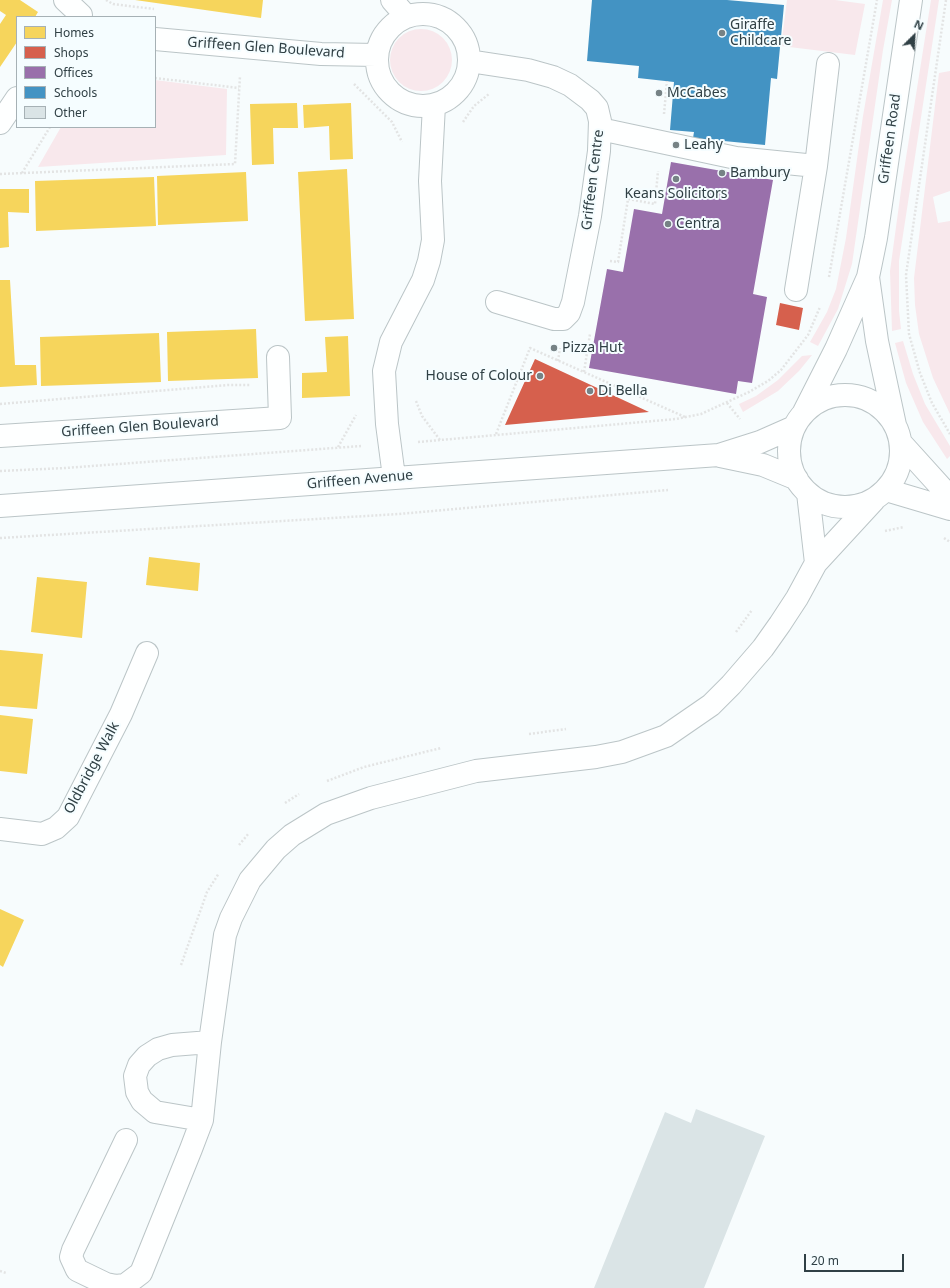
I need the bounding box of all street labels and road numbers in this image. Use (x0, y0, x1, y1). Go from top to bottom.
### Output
street label: Griffeen Glen Boulevard (187, 34, 345, 62)
street label: Griffeen Road (875, 93, 905, 185)
street label: Griffeen Centre (578, 129, 608, 231)
street label: Griffeen Glen Boulevard (61, 413, 219, 441)
street label: Griffeen Avenue (306, 467, 414, 493)
street label: Oldbridge Walk (61, 719, 123, 817)

